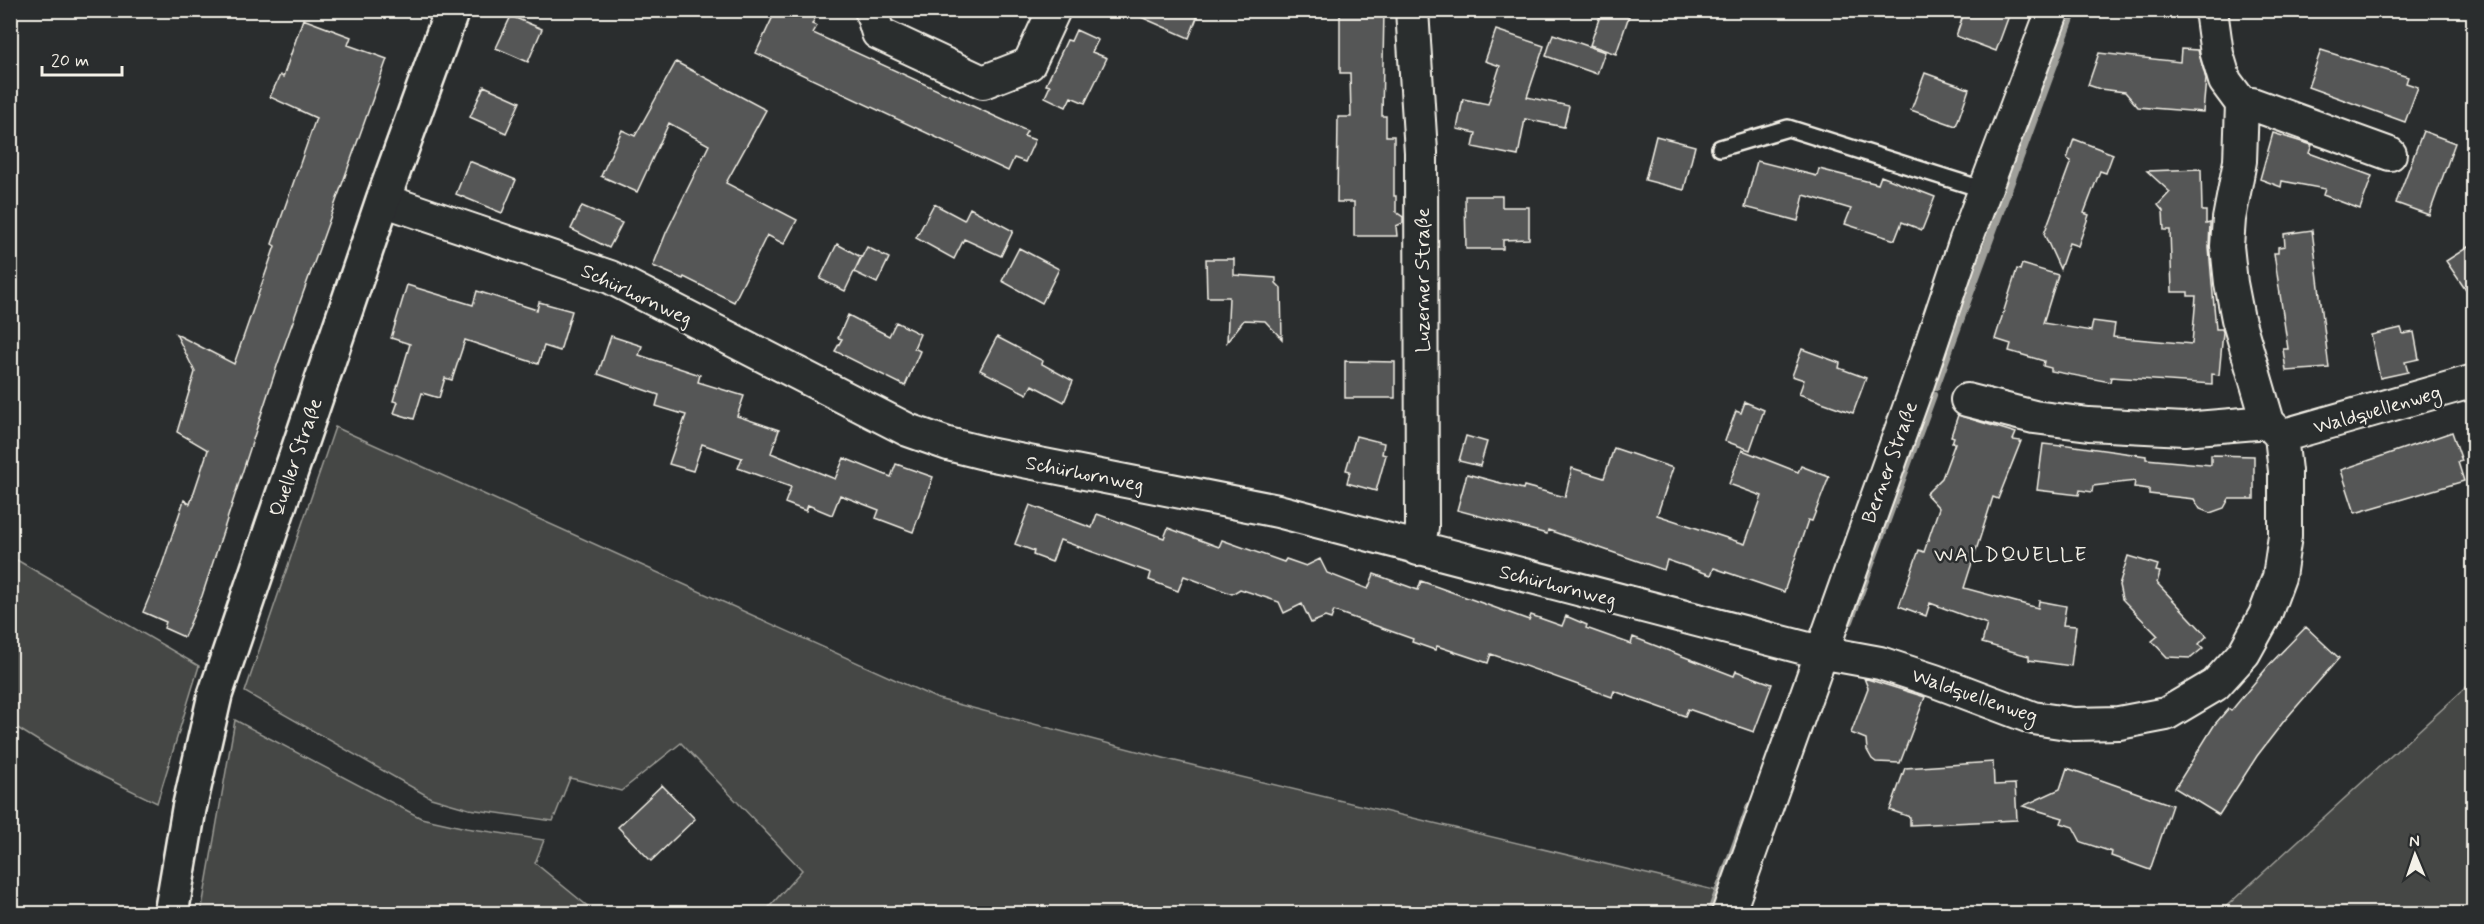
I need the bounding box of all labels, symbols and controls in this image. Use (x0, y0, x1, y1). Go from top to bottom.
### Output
scale bar (42, 39, 122, 77)
text: 20 m (51, 49, 89, 73)
street label: Luzerner Straße (1410, 207, 1437, 352)
street label: Schürhornweg (576, 258, 696, 333)
street label: Waldquellenweg (2310, 379, 2445, 443)
street label: Queller Straße (263, 394, 329, 521)
street label: Berner Straße (1856, 398, 1925, 527)
street label: Schürhornweg (1023, 450, 1146, 499)
district label: WALDQUELLE (1934, 541, 2088, 569)
street label: Schürhornweg (1496, 559, 1619, 614)
street label: Waldquellenweg (1908, 662, 2041, 732)
north arrow (2385, 825, 2445, 885)
text: N (2409, 831, 2420, 852)

